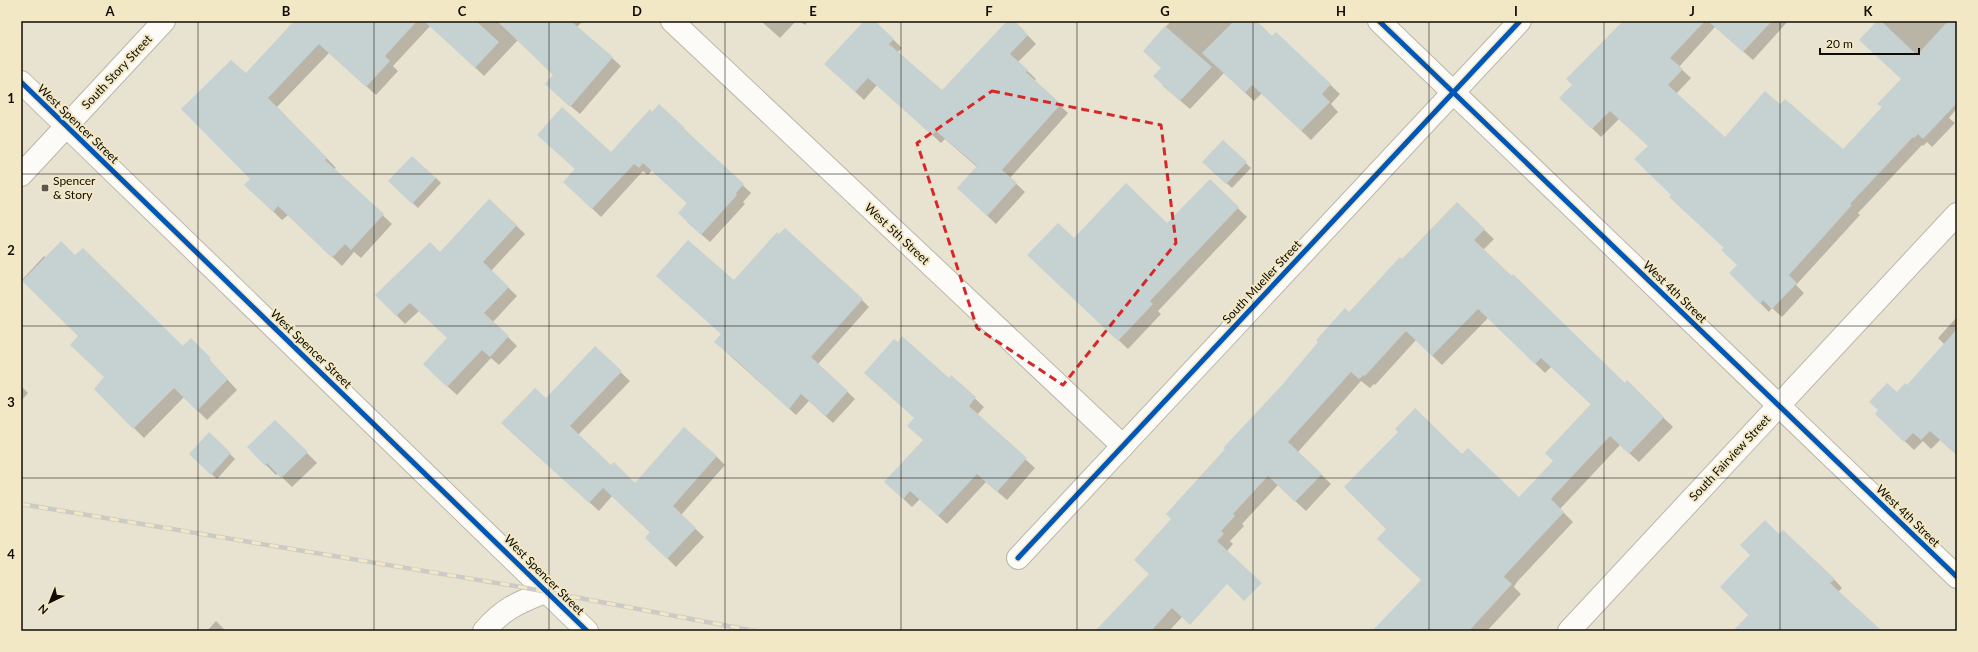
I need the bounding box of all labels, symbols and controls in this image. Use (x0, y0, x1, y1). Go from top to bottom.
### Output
text: A (104, 3, 115, 19)
text: B (282, 3, 291, 19)
text: C (458, 3, 467, 19)
text: D (632, 3, 642, 19)
text: E (809, 3, 817, 19)
text: F (985, 3, 993, 19)
text: G (1160, 3, 1170, 19)
text: H (1336, 3, 1346, 19)
text: I (1514, 3, 1518, 19)
text: J (1689, 3, 1695, 19)
text: K (1864, 3, 1874, 19)
scale bar (1820, 30, 1919, 56)
street label: South Story Street (78, 31, 155, 112)
text: 20 m (1826, 36, 1853, 51)
street label: West Spencer Street (34, 81, 123, 167)
text: 1 (7, 90, 15, 106)
place label: Spencer & Story (53, 173, 96, 202)
marker: Spencer & Story (40, 183, 50, 193)
street label: West 5th Street (862, 200, 933, 268)
street label: South Mueller Street (1219, 236, 1305, 327)
text: 2 (7, 242, 15, 258)
street label: West 4th Street (1640, 257, 1711, 326)
street label: West Spencer Street (267, 306, 356, 392)
text: 3 (7, 394, 15, 410)
street label: South Fairview Street (1686, 411, 1774, 504)
street label: West 4th Street (1873, 481, 1944, 550)
street label: West Spencer Street (501, 531, 588, 618)
text: 4 (7, 546, 15, 562)
north arrow (30, 582, 70, 622)
text: N (35, 602, 50, 617)

